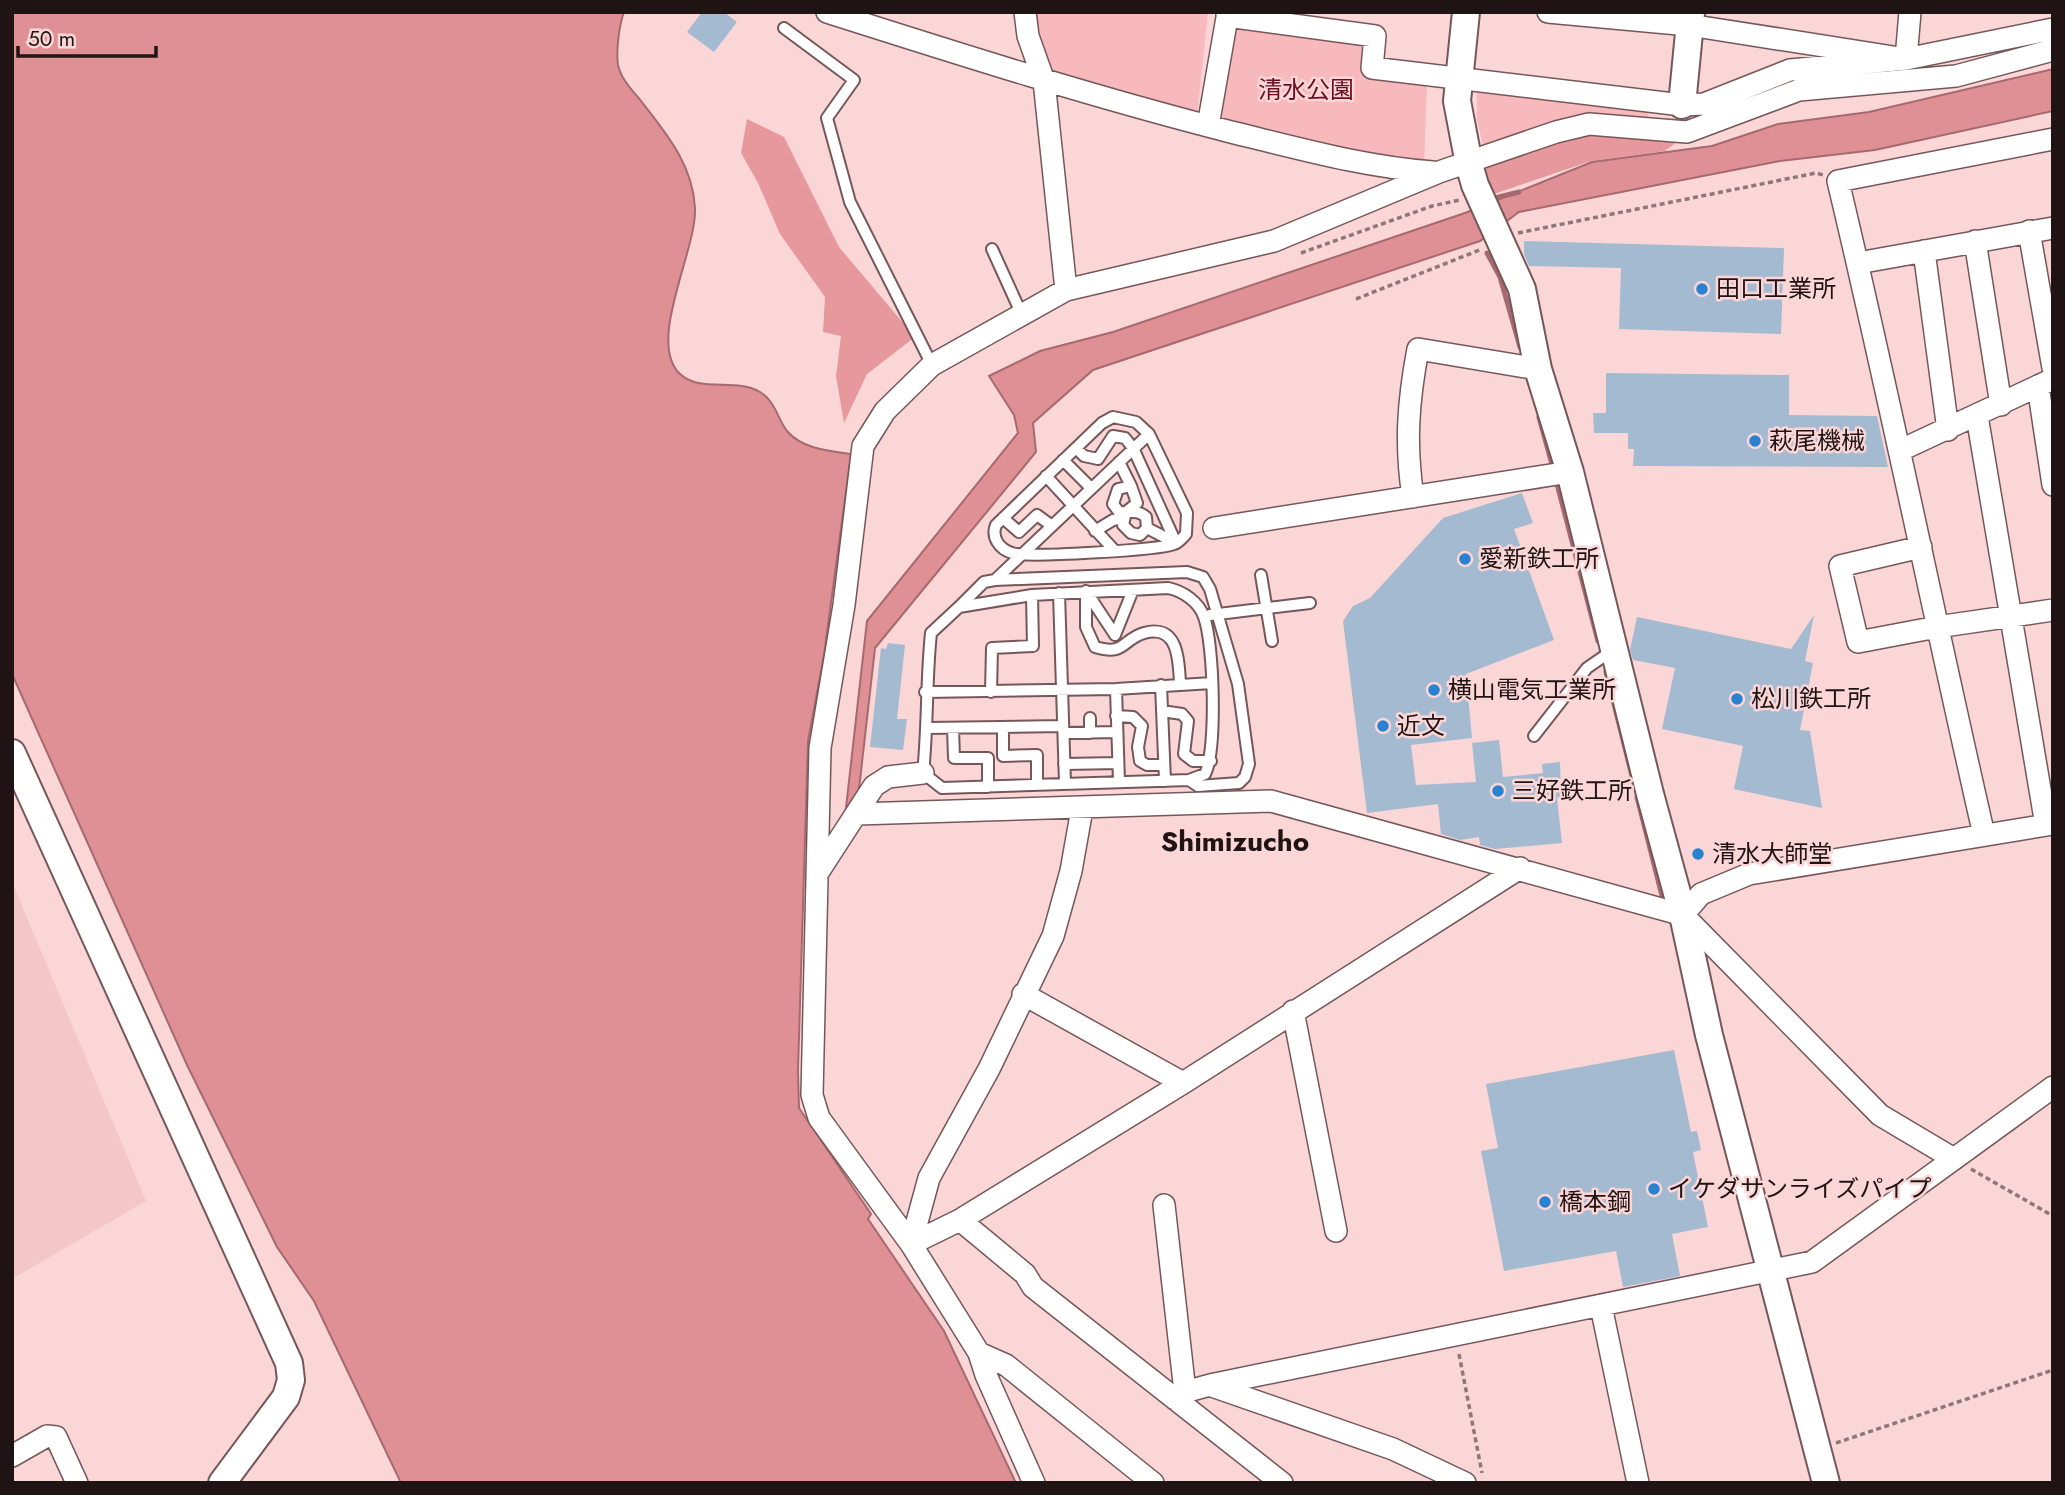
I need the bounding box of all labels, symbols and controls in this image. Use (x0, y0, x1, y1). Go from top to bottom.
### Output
scale bar (18, 14, 156, 58)
text: 50 m (28, 24, 75, 54)
park label: 清水公園 (1258, 72, 1354, 107)
place label: 田口工業所 (1716, 271, 1836, 306)
marker: 田口工業所 (1694, 281, 1710, 297)
place label: 萩尾機械 (1769, 423, 1865, 458)
marker: 萩尾機械 (1747, 433, 1763, 449)
place label: 愛新鉄工所 (1479, 541, 1599, 576)
marker: 愛新鉄工所 (1457, 551, 1473, 567)
place label: 横山電気工業所 (1448, 672, 1616, 707)
place label: 松川鉄工所 (1751, 681, 1871, 716)
marker: 横山電気工業所 (1426, 682, 1442, 698)
marker: 松川鉄工所 (1729, 691, 1745, 707)
place label: 近文 (1397, 708, 1445, 743)
marker: 近文 (1375, 718, 1391, 734)
place label: 三好鉄工所 (1512, 773, 1632, 808)
marker: 三好鉄工所 (1490, 783, 1506, 799)
district label: Shimizucho (1161, 821, 1309, 862)
place label: 清水大師堂 (1712, 836, 1832, 871)
marker: 清水大師堂 (1690, 846, 1706, 862)
place label: イケダサンライズパイプ (1668, 1171, 1931, 1206)
marker: イケダサンライズパイプ (1646, 1181, 1662, 1197)
place label: 橋本鋼 (1559, 1184, 1631, 1219)
marker: 橋本鋼 (1537, 1194, 1553, 1210)

